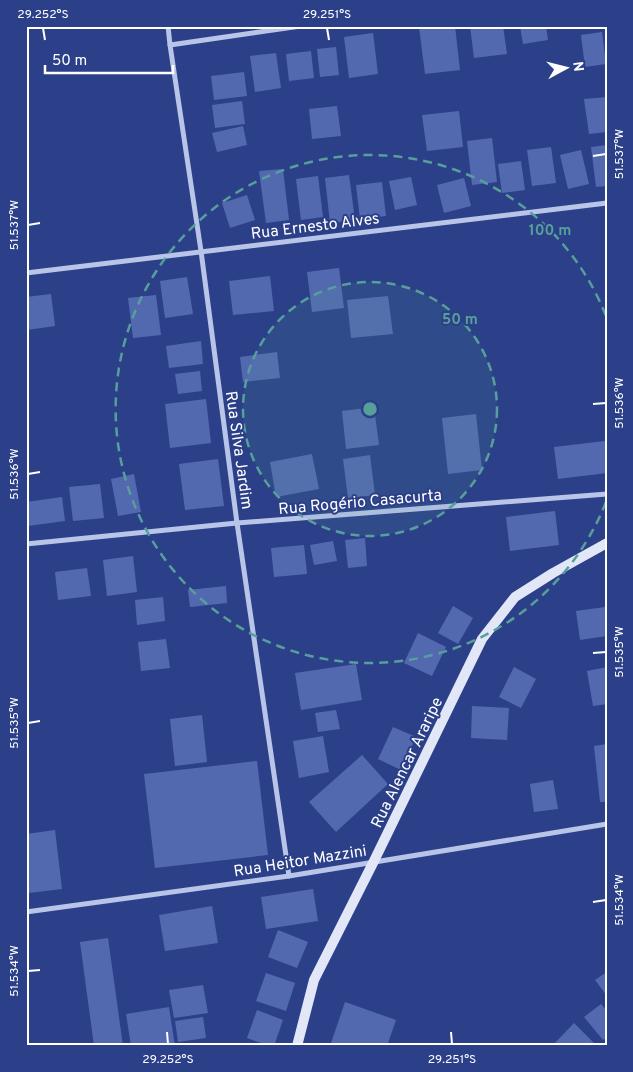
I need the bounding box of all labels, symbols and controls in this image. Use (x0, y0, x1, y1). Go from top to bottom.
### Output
text: 29.252°S (17, 7, 69, 23)
text: 29.251°S (303, 7, 351, 23)
scale bar (45, 42, 172, 74)
north arrow (540, 42, 590, 92)
text: 50 m (52, 52, 87, 71)
text: N (568, 61, 586, 73)
text: 51.537°W (612, 129, 628, 179)
text: 51.537°W (7, 200, 23, 250)
street label: Rua Ernesto Alves (250, 209, 381, 245)
text: 100 m (529, 222, 571, 241)
text: 50 m (442, 311, 478, 330)
text: 51.536°W (612, 377, 628, 429)
street label: Rua Silva Jardim (220, 390, 256, 511)
centre of rings (361, 400, 379, 418)
text: 51.536°W (7, 448, 23, 500)
street label: Rua Rogério Casacurta (278, 486, 443, 520)
text: 51.535°W (612, 626, 628, 678)
street label: Rua Alencar Araripe (367, 694, 448, 832)
text: 51.535°W (7, 697, 23, 749)
street label: Rua Heitor Mazzini (232, 842, 368, 882)
text: 51.534°W (612, 874, 628, 926)
text: 51.534°W (7, 945, 23, 997)
text: 29.252°S (142, 1052, 194, 1068)
text: 29.251°S (428, 1052, 476, 1068)

